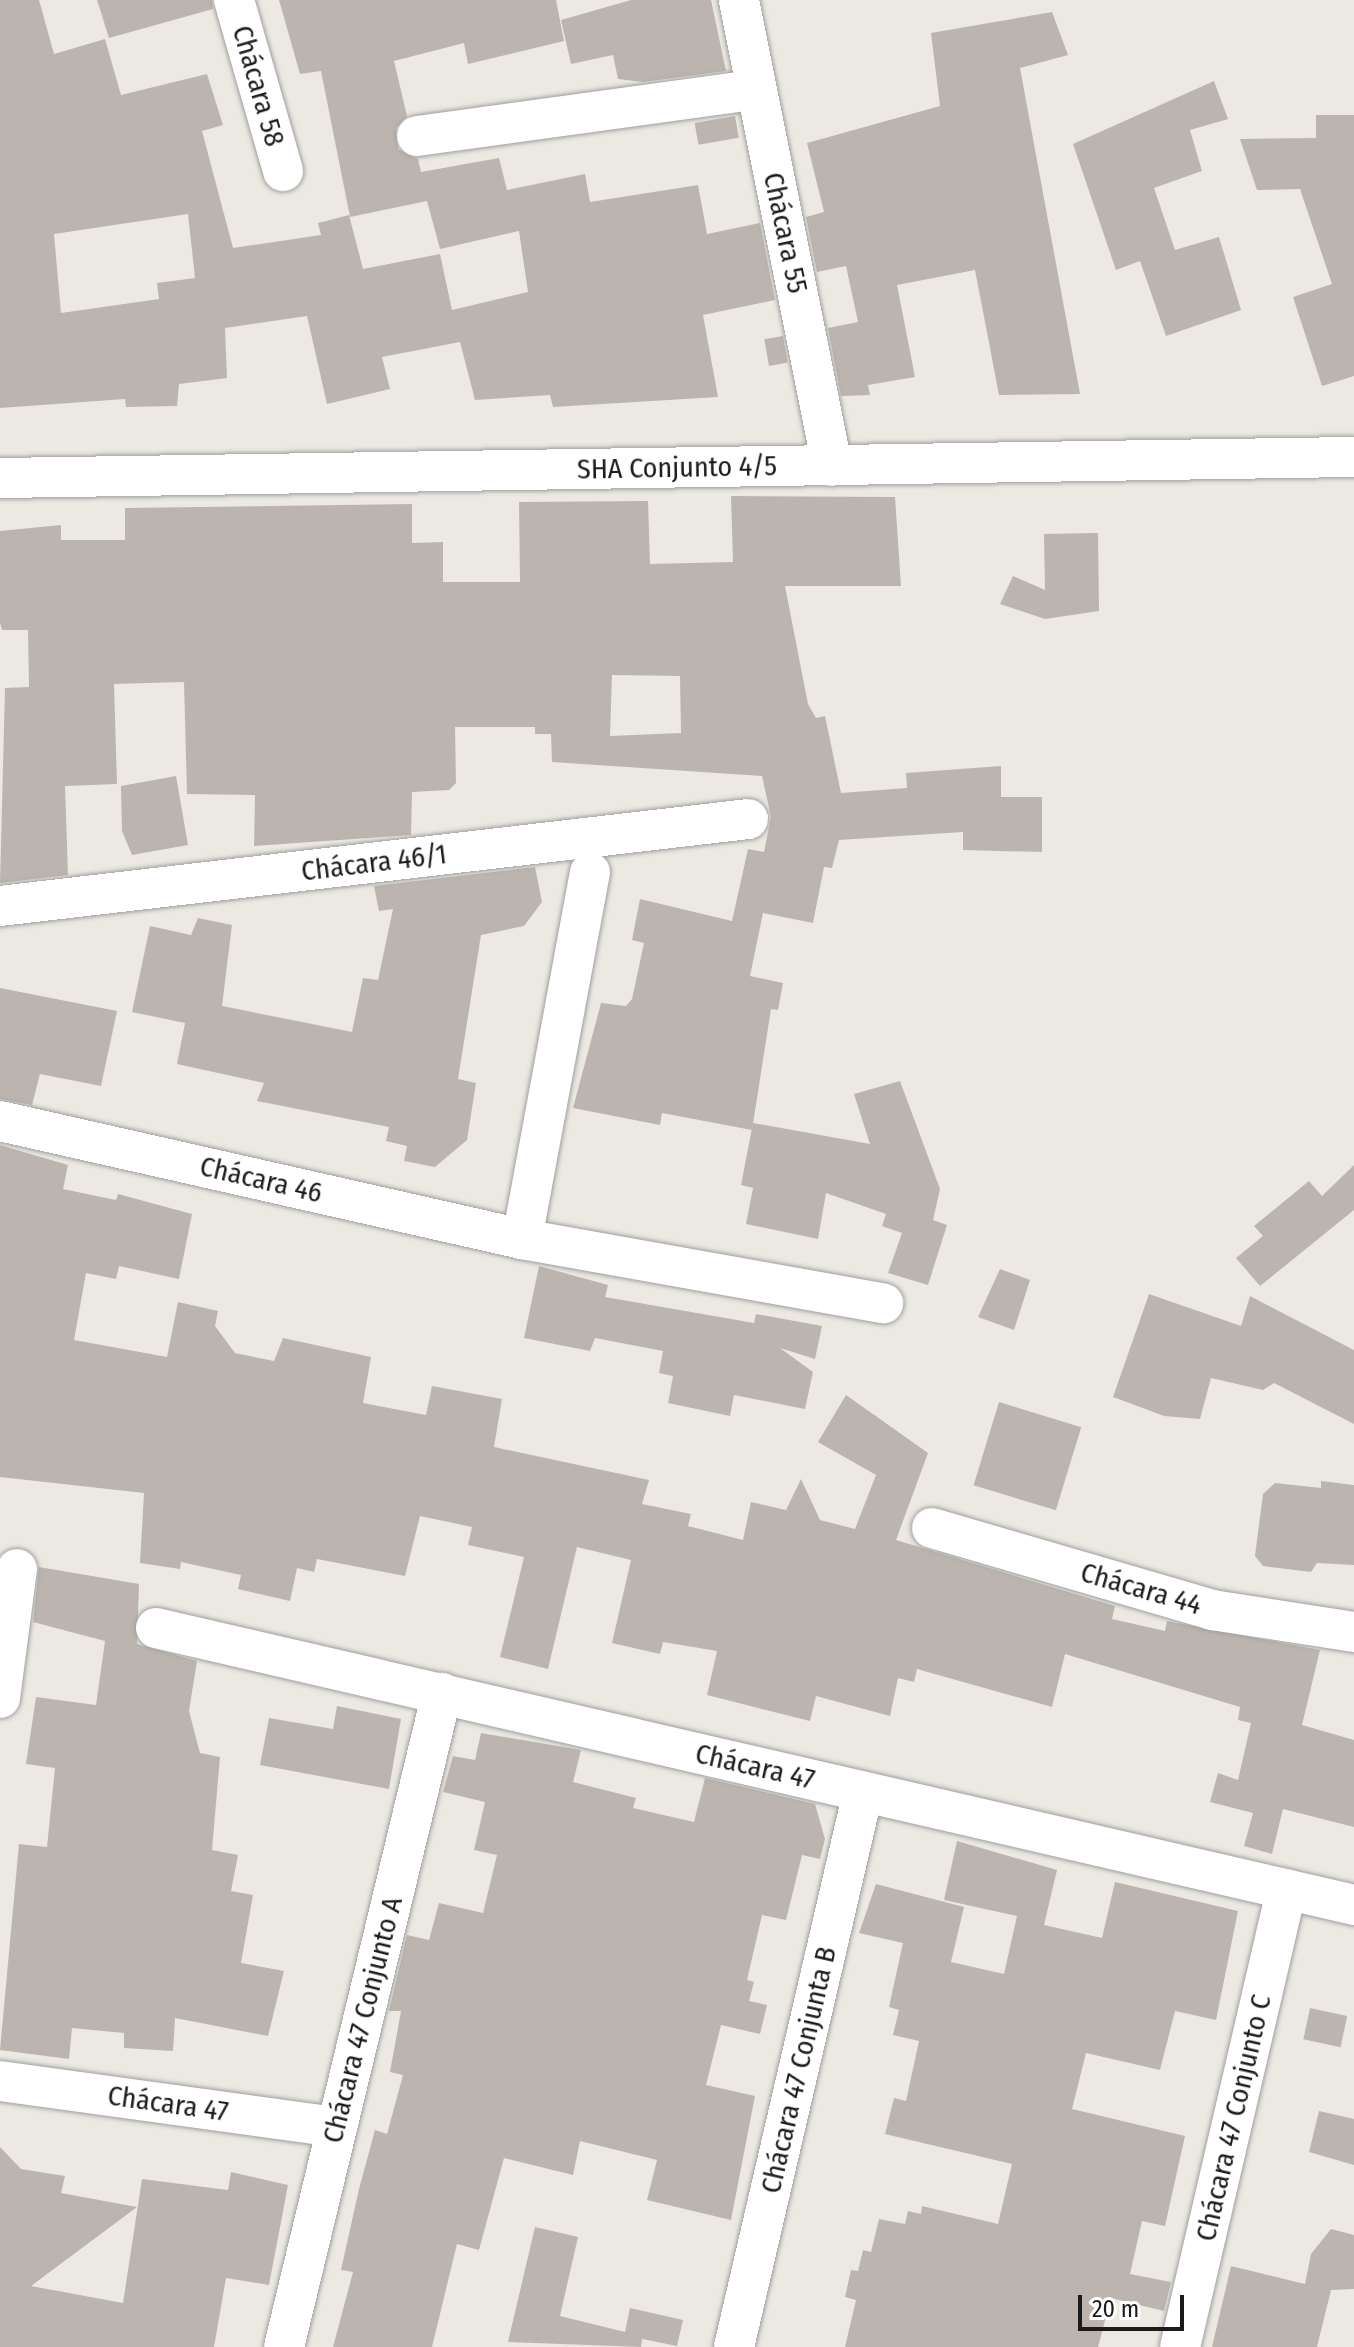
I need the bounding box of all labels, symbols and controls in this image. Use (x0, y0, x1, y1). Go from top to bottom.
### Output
street label: Chácara 58 (225, 22, 291, 150)
street label: Chácara 55 (756, 170, 814, 296)
street label: SHA Conjunto 4/5 (577, 449, 777, 487)
street label: Chácara 46/1 (299, 837, 449, 889)
street label: Chácara 46 (197, 1150, 325, 1210)
street label: Chácara 44 (1077, 1556, 1205, 1622)
street label: Chácara 47 (692, 1737, 818, 1797)
street label: Chácara 47 Conjunto A (316, 1894, 410, 2146)
street label: Chácara 47 Conjunta B (754, 1943, 844, 2197)
street label: Chácara 47 Conjunto C (1189, 1992, 1279, 2244)
street label: Chácara 47 (106, 2079, 230, 2129)
scale bar (1082, 2279, 1188, 2329)
text: 20 m (1092, 2295, 1139, 2323)

